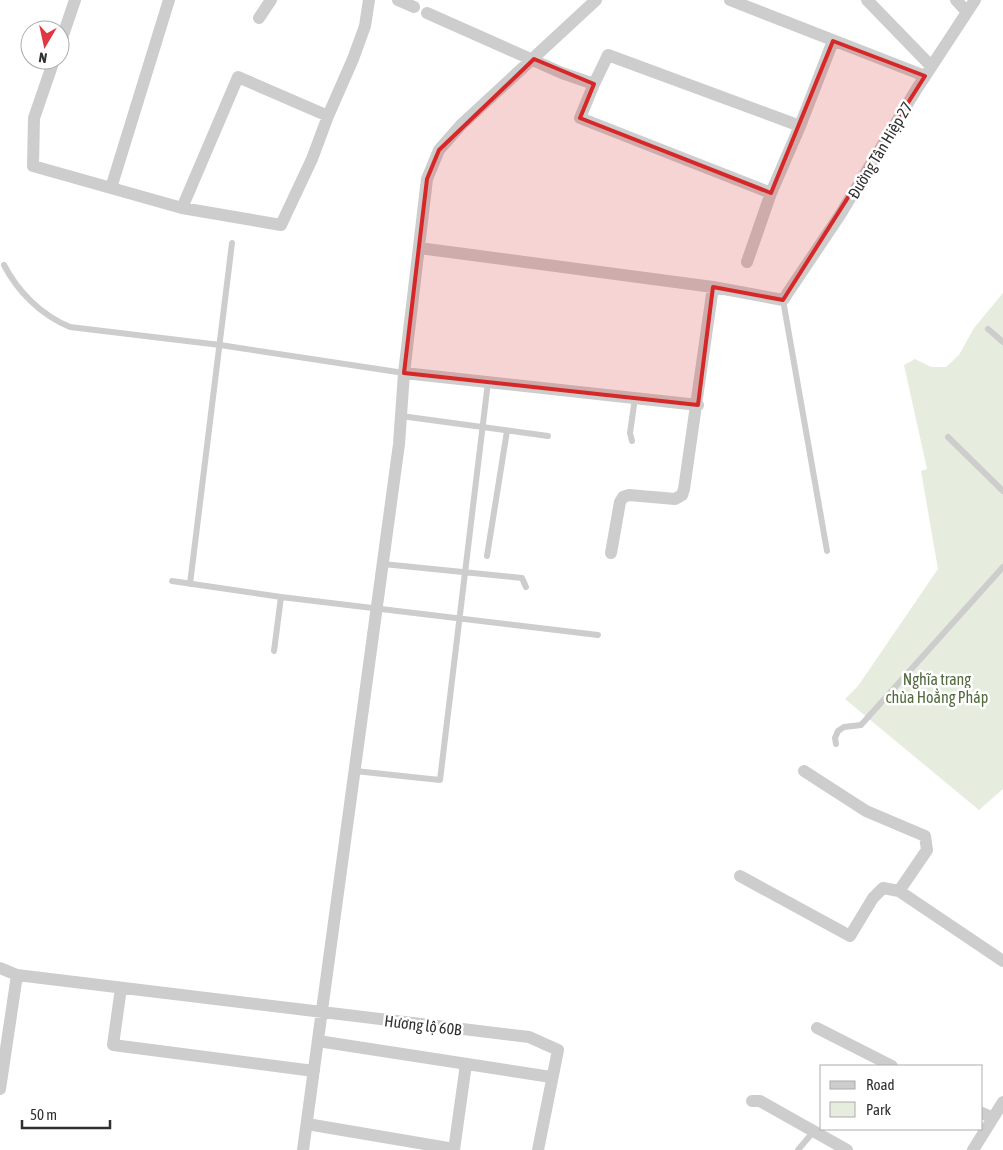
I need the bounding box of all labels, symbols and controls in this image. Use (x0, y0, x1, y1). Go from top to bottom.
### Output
north arrow (20, 20, 70, 70)
text: N (38, 49, 48, 66)
street label: Đường Tân Hiệp 27 (844, 98, 917, 202)
park label: Nghĩa trang chùa Hoằng Pháp (886, 670, 988, 707)
street label: Hương lộ 60B (383, 1011, 463, 1040)
legend (820, 1065, 983, 1130)
text: Road (866, 1076, 895, 1093)
scale bar (22, 1098, 110, 1130)
text: Park (866, 1101, 891, 1118)
text: 50 m (30, 1106, 57, 1123)

